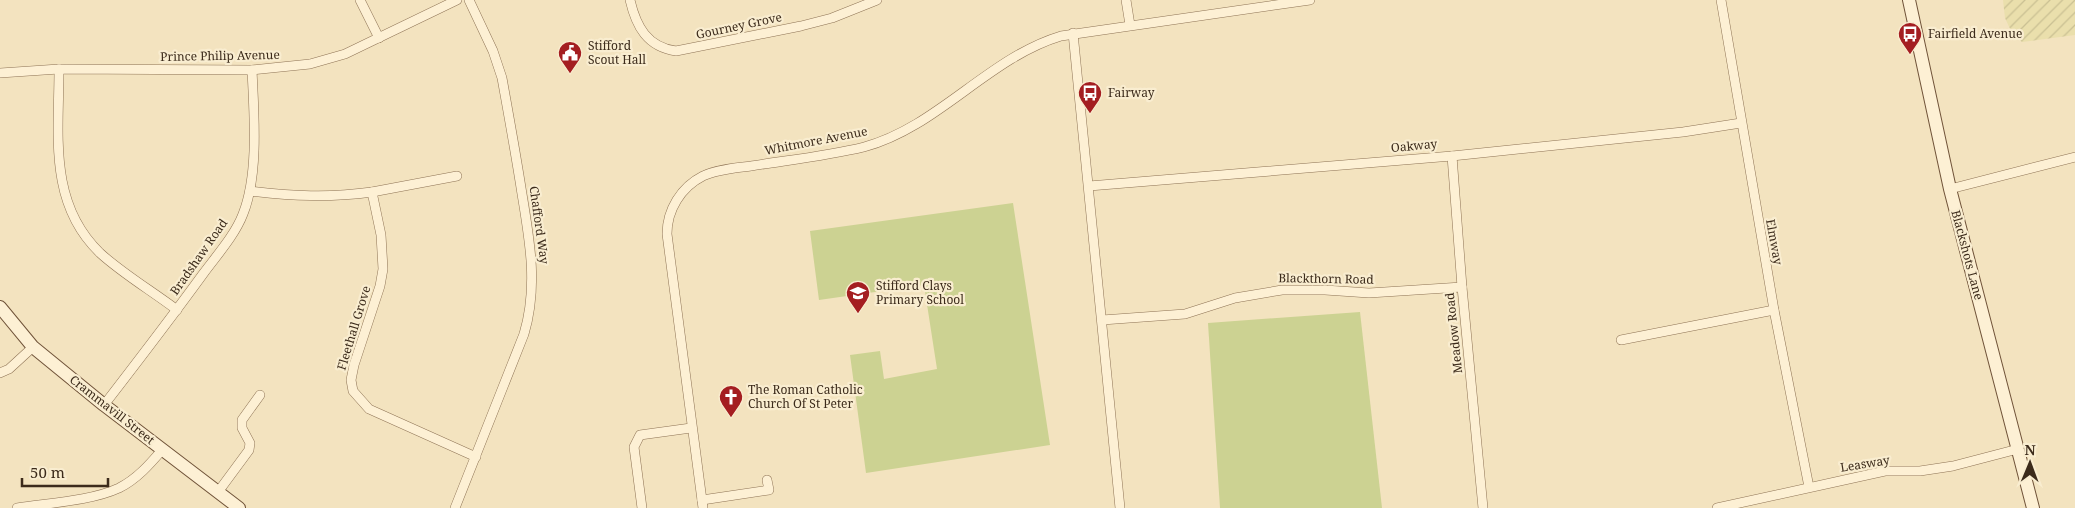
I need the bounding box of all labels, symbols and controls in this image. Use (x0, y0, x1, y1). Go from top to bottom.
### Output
street label: Gourney Grove (694, 8, 783, 43)
bus stop icon: Fairfield Avenue (1897, 21, 1923, 55)
place label: Fairfield Avenue (1928, 25, 2022, 42)
place label: Stifford Scout Hall (588, 37, 646, 68)
public building icon: Stifford Scout Hall (557, 40, 583, 74)
street label: Prince Philip Avenue (160, 46, 280, 65)
bus stop icon: Fairway (1077, 80, 1103, 114)
place label: Fairway (1108, 84, 1155, 101)
street label: Whitmore Avenue (763, 122, 869, 159)
street label: Oakway (1390, 135, 1438, 156)
street label: Chafford Way (526, 185, 553, 265)
street label: Blackshots Lane (1947, 208, 1988, 302)
street label: Bradshaw Road (166, 215, 232, 298)
street label: Elmway (1762, 218, 1787, 266)
street label: Blackthorn Road (1278, 269, 1375, 288)
place label: Stifford Clays Primary School (876, 277, 964, 308)
school or university icon: Stifford Clays Primary School (845, 280, 871, 314)
street label: Fleethall Grove (333, 284, 374, 372)
street label: Meadow Road (1441, 291, 1466, 374)
street label: Crammavill Street (66, 371, 158, 448)
place label: The Roman Catholic Church Of St Peter (748, 381, 863, 412)
church icon: The Roman Catholic Church Of St Peter (718, 384, 744, 418)
north arrow (2005, 438, 2055, 488)
text: N (2025, 440, 2036, 459)
street label: Leasway (1839, 451, 1891, 476)
scale bar (22, 456, 109, 488)
text: 50 m (30, 462, 65, 482)

